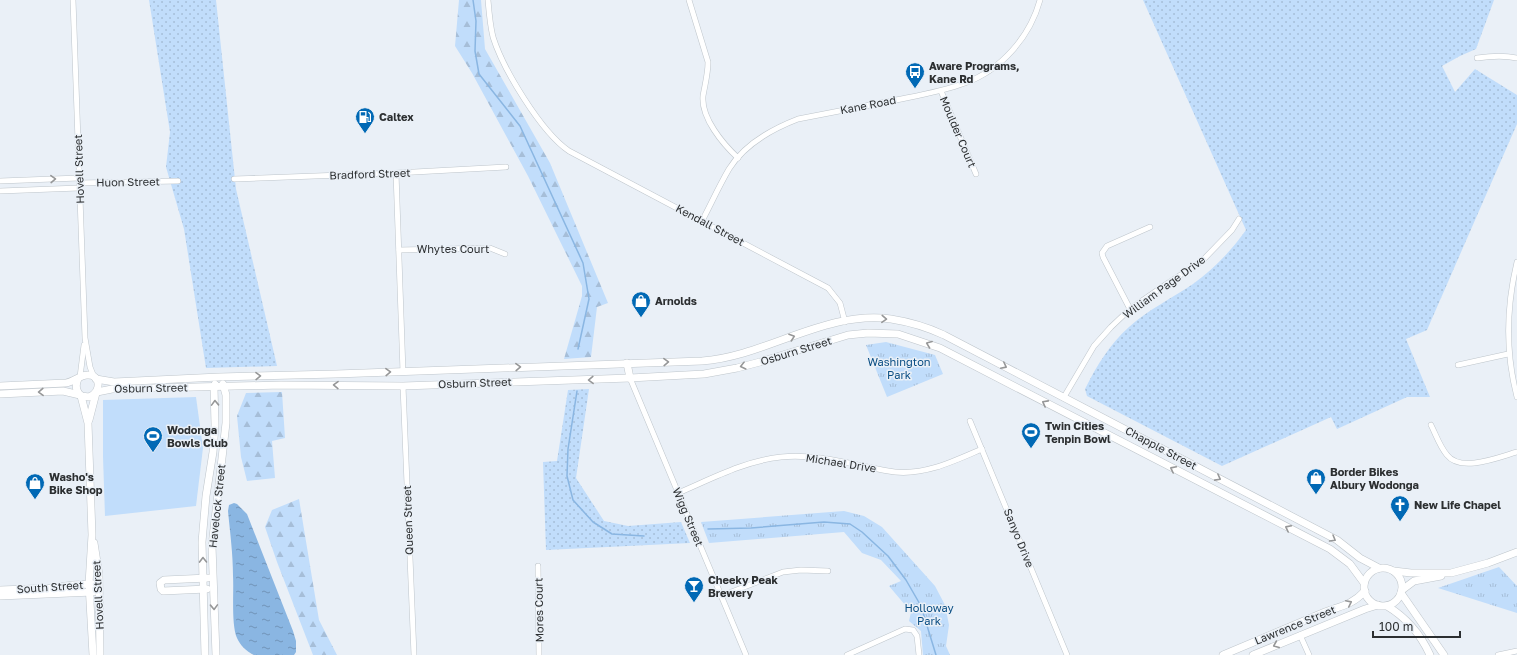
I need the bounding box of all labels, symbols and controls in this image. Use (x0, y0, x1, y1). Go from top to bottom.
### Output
place label: Aware Programs, Kane Rd (929, 59, 1020, 85)
bus stop icon: Aware Programs, Kane Rd (904, 61, 926, 89)
street label: Kane Road (839, 93, 897, 116)
street label: Moulder Court (938, 94, 979, 169)
fuel station icon: Caltex (354, 106, 376, 134)
place label: Caltex (379, 110, 414, 123)
street label: Hovell Street (71, 134, 86, 204)
street label: Bradford Street (329, 166, 411, 181)
street label: Huon Street (96, 174, 160, 189)
one-way arrow (50, 175, 56, 184)
street label: Kendall Street (674, 201, 747, 248)
street label: Whytes Court (417, 242, 489, 255)
street label: William Page Drive (1120, 252, 1207, 321)
shop icon: Arnolds (630, 290, 652, 318)
place label: Arnolds (655, 294, 697, 307)
one-way arrow (881, 314, 887, 323)
one-way arrow (788, 333, 795, 342)
street label: Osburn Street (759, 334, 833, 368)
one-way arrow (925, 340, 932, 348)
park label: Washington Park (867, 355, 931, 381)
one-way arrow (663, 358, 669, 366)
one-way arrow (1000, 361, 1007, 368)
one-way arrow (740, 362, 746, 370)
one-way arrow (515, 363, 521, 372)
one-way arrow (385, 368, 391, 377)
one-way arrow (255, 372, 261, 380)
street label: Osburn Street (438, 375, 512, 390)
one-way arrow (588, 375, 594, 384)
street label: Osburn Street (114, 380, 188, 395)
one-way arrow (333, 381, 339, 389)
one-way arrow (38, 388, 44, 396)
one-way arrow (210, 400, 219, 406)
one-way arrow (1041, 400, 1049, 408)
place label: Twin Cities Tenpin Bowl (1045, 419, 1111, 445)
sports icon: Twin Cities Tenpin Bowl (1020, 421, 1042, 449)
place label: Wodonga Bowls Club (167, 423, 228, 449)
street label: Chapple Street (1123, 423, 1199, 472)
sports icon: Wodonga Bowls Club (142, 425, 164, 453)
street label: Michael Drive (805, 451, 877, 475)
street label: Havelock Street (206, 463, 227, 549)
place label: Border Bikes Albury Wodonga (1330, 465, 1419, 491)
one-way arrow (1169, 466, 1177, 473)
shop icon: Border Bikes Albury Wodonga (1305, 467, 1327, 495)
place label: Washo's Bike Shop (49, 470, 103, 496)
shop icon: Washo's Bike Shop (24, 472, 46, 500)
one-way arrow (1214, 473, 1222, 481)
street label: Queen Street (400, 485, 415, 555)
street label: Wigg Street (670, 486, 707, 548)
church icon: New Life Chapel (1389, 494, 1411, 522)
place label: New Life Chapel (1414, 498, 1501, 511)
street label: Sanyo Drive (1002, 506, 1037, 569)
one-way arrow (1285, 525, 1293, 533)
one-way arrow (1329, 534, 1336, 541)
one-way arrow (199, 557, 207, 563)
street label: Hovell Street (89, 560, 106, 630)
place label: Cheeky Peak Brewery (708, 573, 778, 599)
bar icon: Cheeky Peak Brewery (683, 575, 705, 603)
street label: Mores Court (531, 577, 546, 643)
street label: South Street (16, 578, 84, 595)
one-way arrow (1345, 600, 1353, 608)
park label: Holloway Park (904, 601, 954, 627)
street label: Lawrence Street (1252, 602, 1337, 647)
one-way arrow (209, 604, 218, 610)
scale bar (1373, 613, 1460, 639)
text: 100 m (1379, 619, 1413, 634)
one-way arrow (1273, 640, 1281, 648)

